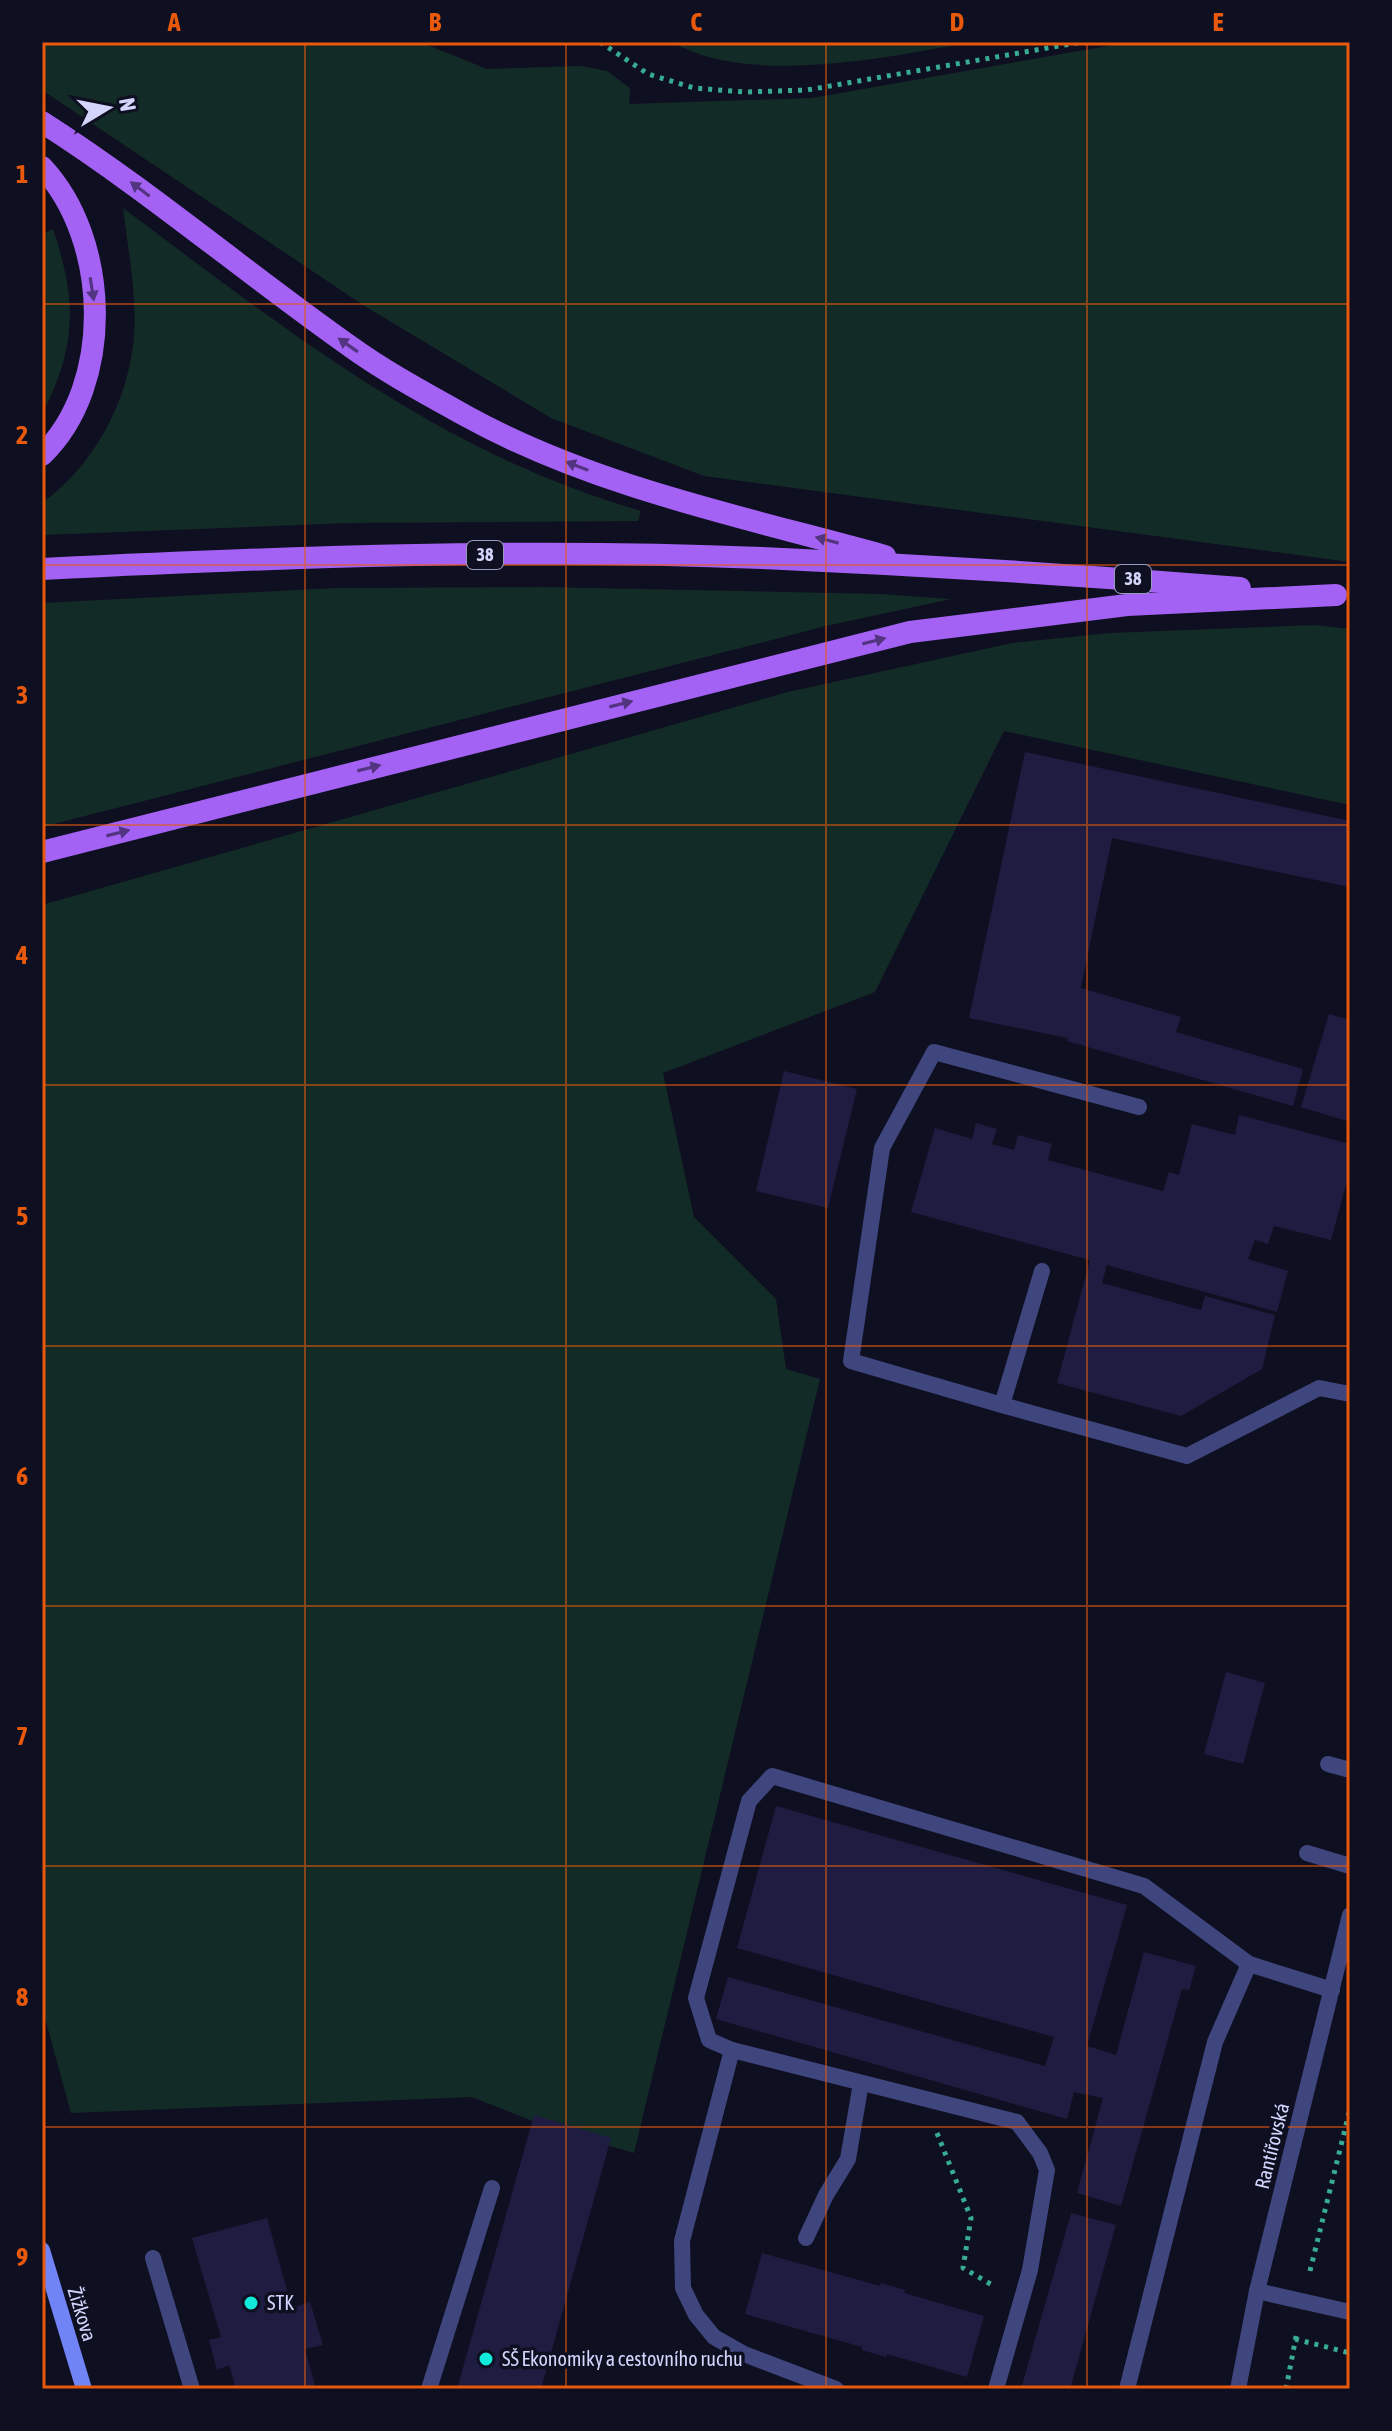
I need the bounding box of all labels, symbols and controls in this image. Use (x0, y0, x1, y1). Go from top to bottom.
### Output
text: A (167, 7, 181, 37)
text: B (429, 7, 442, 37)
text: C (690, 7, 702, 37)
text: D (950, 7, 964, 37)
text: E (1212, 7, 1224, 37)
north arrow (68, 68, 148, 148)
text: N (114, 96, 142, 113)
text: 1 (16, 159, 28, 189)
one-way arrow (129, 182, 150, 198)
one-way arrow (86, 277, 99, 302)
one-way arrow (338, 338, 359, 353)
text: 2 (16, 420, 28, 450)
one-way arrow (565, 459, 589, 472)
one-way arrow (814, 533, 839, 545)
road number: 38 (467, 541, 503, 569)
road number: 38 (1115, 565, 1151, 593)
one-way arrow (861, 634, 886, 647)
text: 3 (16, 680, 28, 710)
one-way arrow (609, 697, 634, 709)
one-way arrow (357, 762, 382, 774)
one-way arrow (105, 826, 130, 838)
text: 4 (15, 940, 28, 970)
text: 5 (16, 1201, 28, 1231)
text: 6 (16, 1461, 28, 1491)
text: 7 (16, 1721, 28, 1751)
text: 8 (16, 1982, 28, 2012)
street label: Rantířovská (1250, 2100, 1293, 2191)
text: 9 (16, 2242, 28, 2272)
street label: Žižkova (63, 2284, 102, 2344)
place label: STK (267, 2291, 294, 2314)
marker: STK (242, 2294, 260, 2312)
place label: SŠ Ekonomiky a cestovního ruchu (502, 2347, 743, 2370)
marker: SŠ Ekonomiky a cestovního ruchu (477, 2350, 495, 2368)

